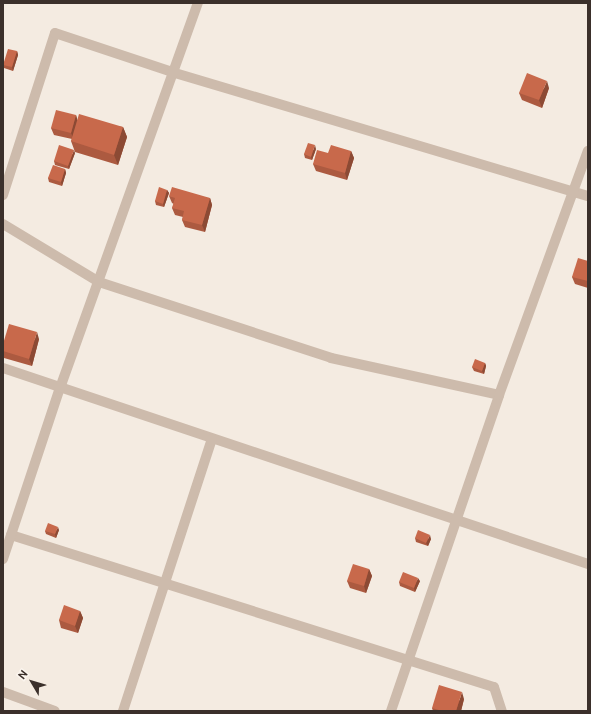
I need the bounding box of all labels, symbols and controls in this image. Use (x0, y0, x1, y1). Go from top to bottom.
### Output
north arrow (12, 662, 52, 702)
text: N (15, 668, 30, 682)

